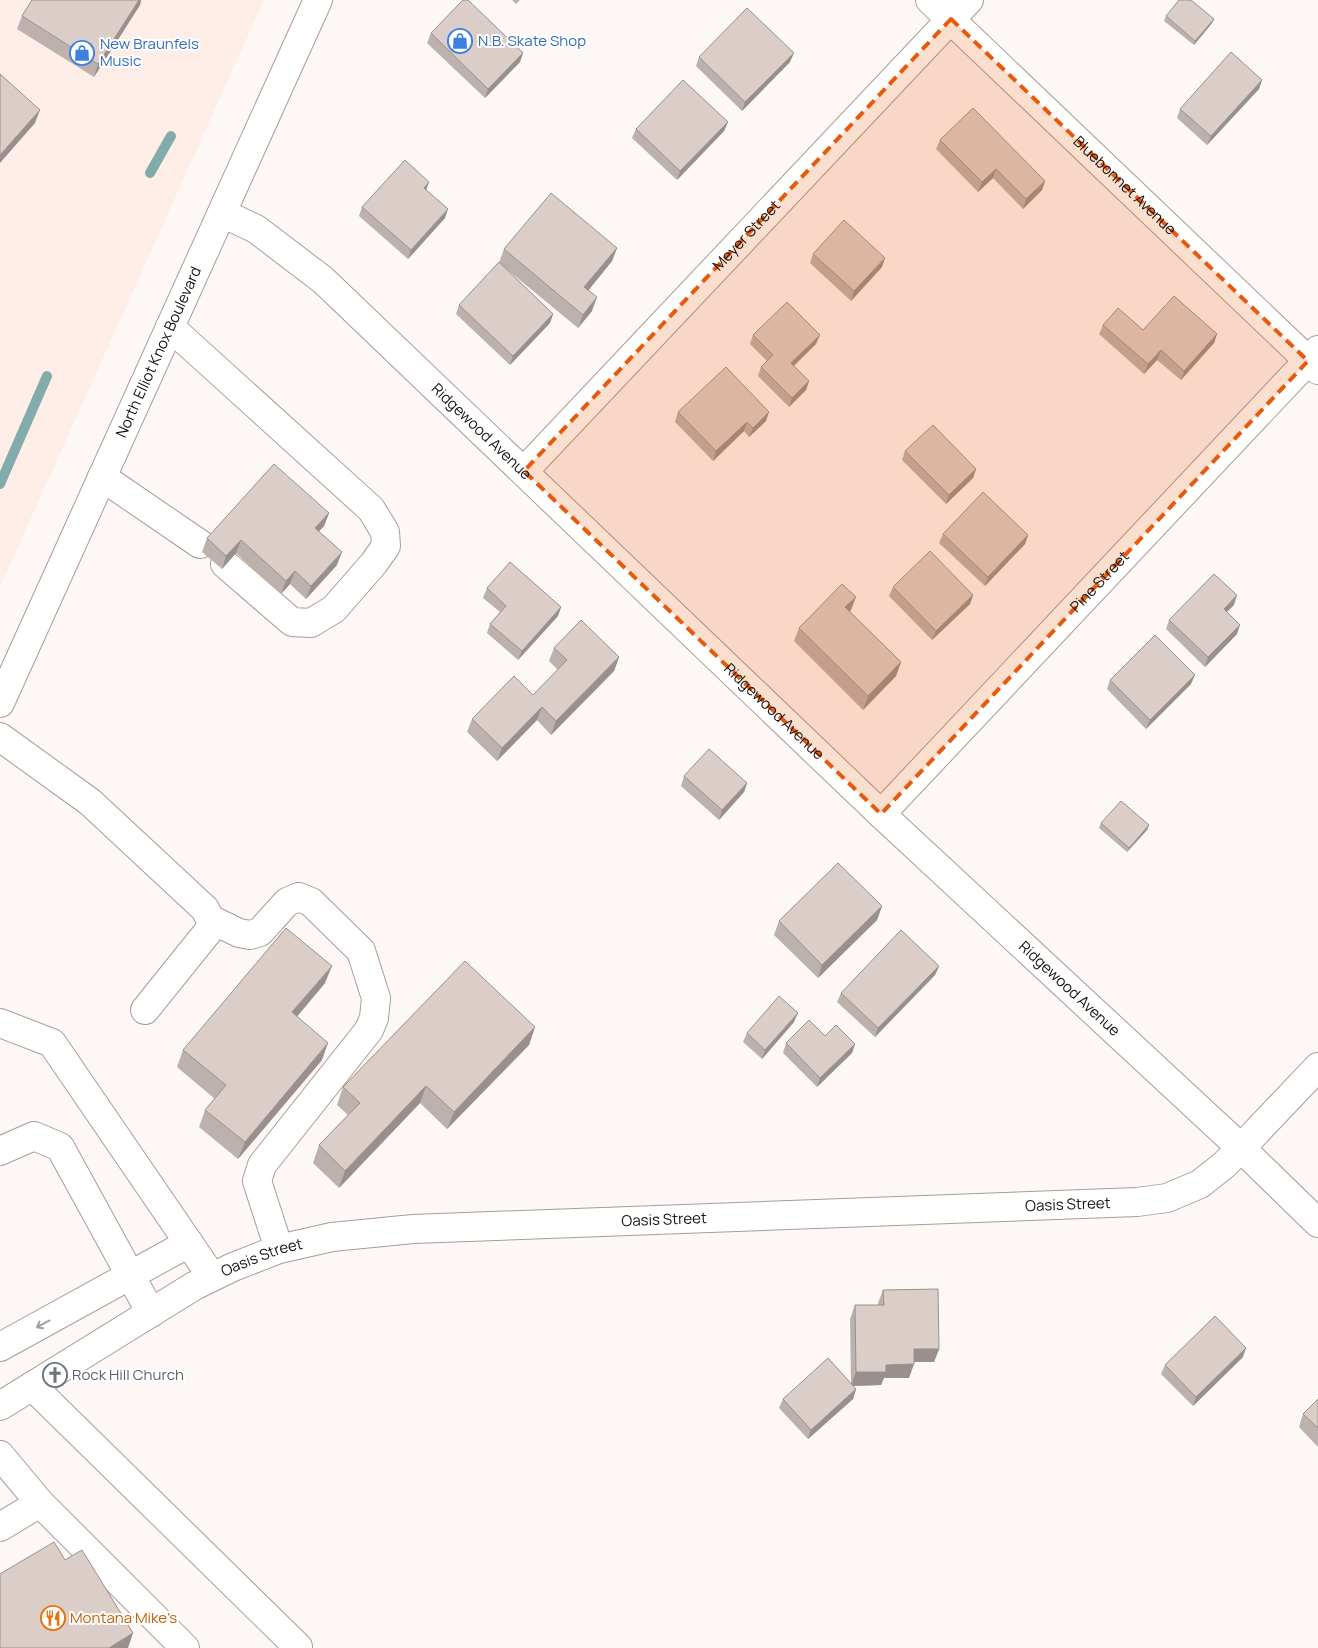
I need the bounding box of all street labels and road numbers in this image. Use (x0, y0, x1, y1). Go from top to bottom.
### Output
street label: Bluebonnet Avenue (1069, 131, 1181, 240)
street label: Meyer Street (708, 195, 785, 275)
street label: North Elliot Knox Boulevard (110, 263, 206, 441)
street label: Ridgewood Avenue (427, 378, 537, 484)
street label: Pine Street (1065, 546, 1134, 617)
street label: Ridgewood Avenue (720, 658, 829, 764)
street label: Ridgewood Avenue (1014, 936, 1125, 1041)
street label: Oasis Street (1025, 1192, 1111, 1216)
street label: Oasis Street (621, 1207, 707, 1231)
street label: Oasis Street (217, 1233, 305, 1281)

